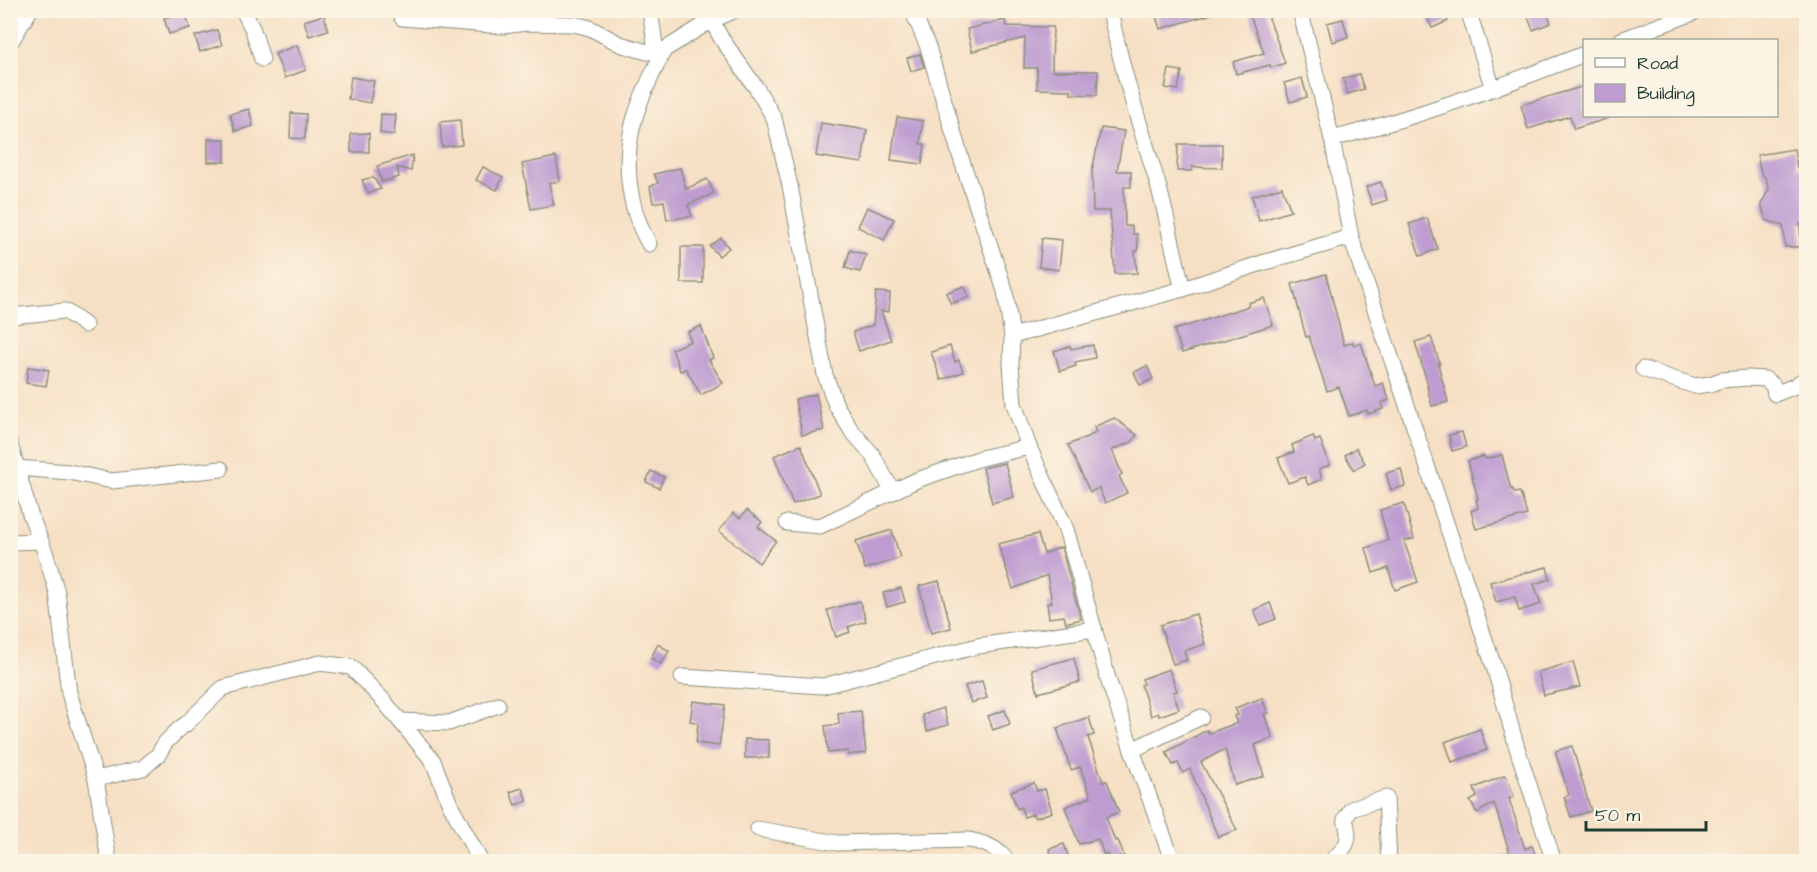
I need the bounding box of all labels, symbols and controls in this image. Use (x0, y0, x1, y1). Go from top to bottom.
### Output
legend (1583, 39, 1778, 117)
text: Road (1637, 51, 1678, 76)
text: Building (1637, 81, 1695, 107)
scale bar (1586, 794, 1706, 832)
text: 50 m (1595, 803, 1640, 828)

